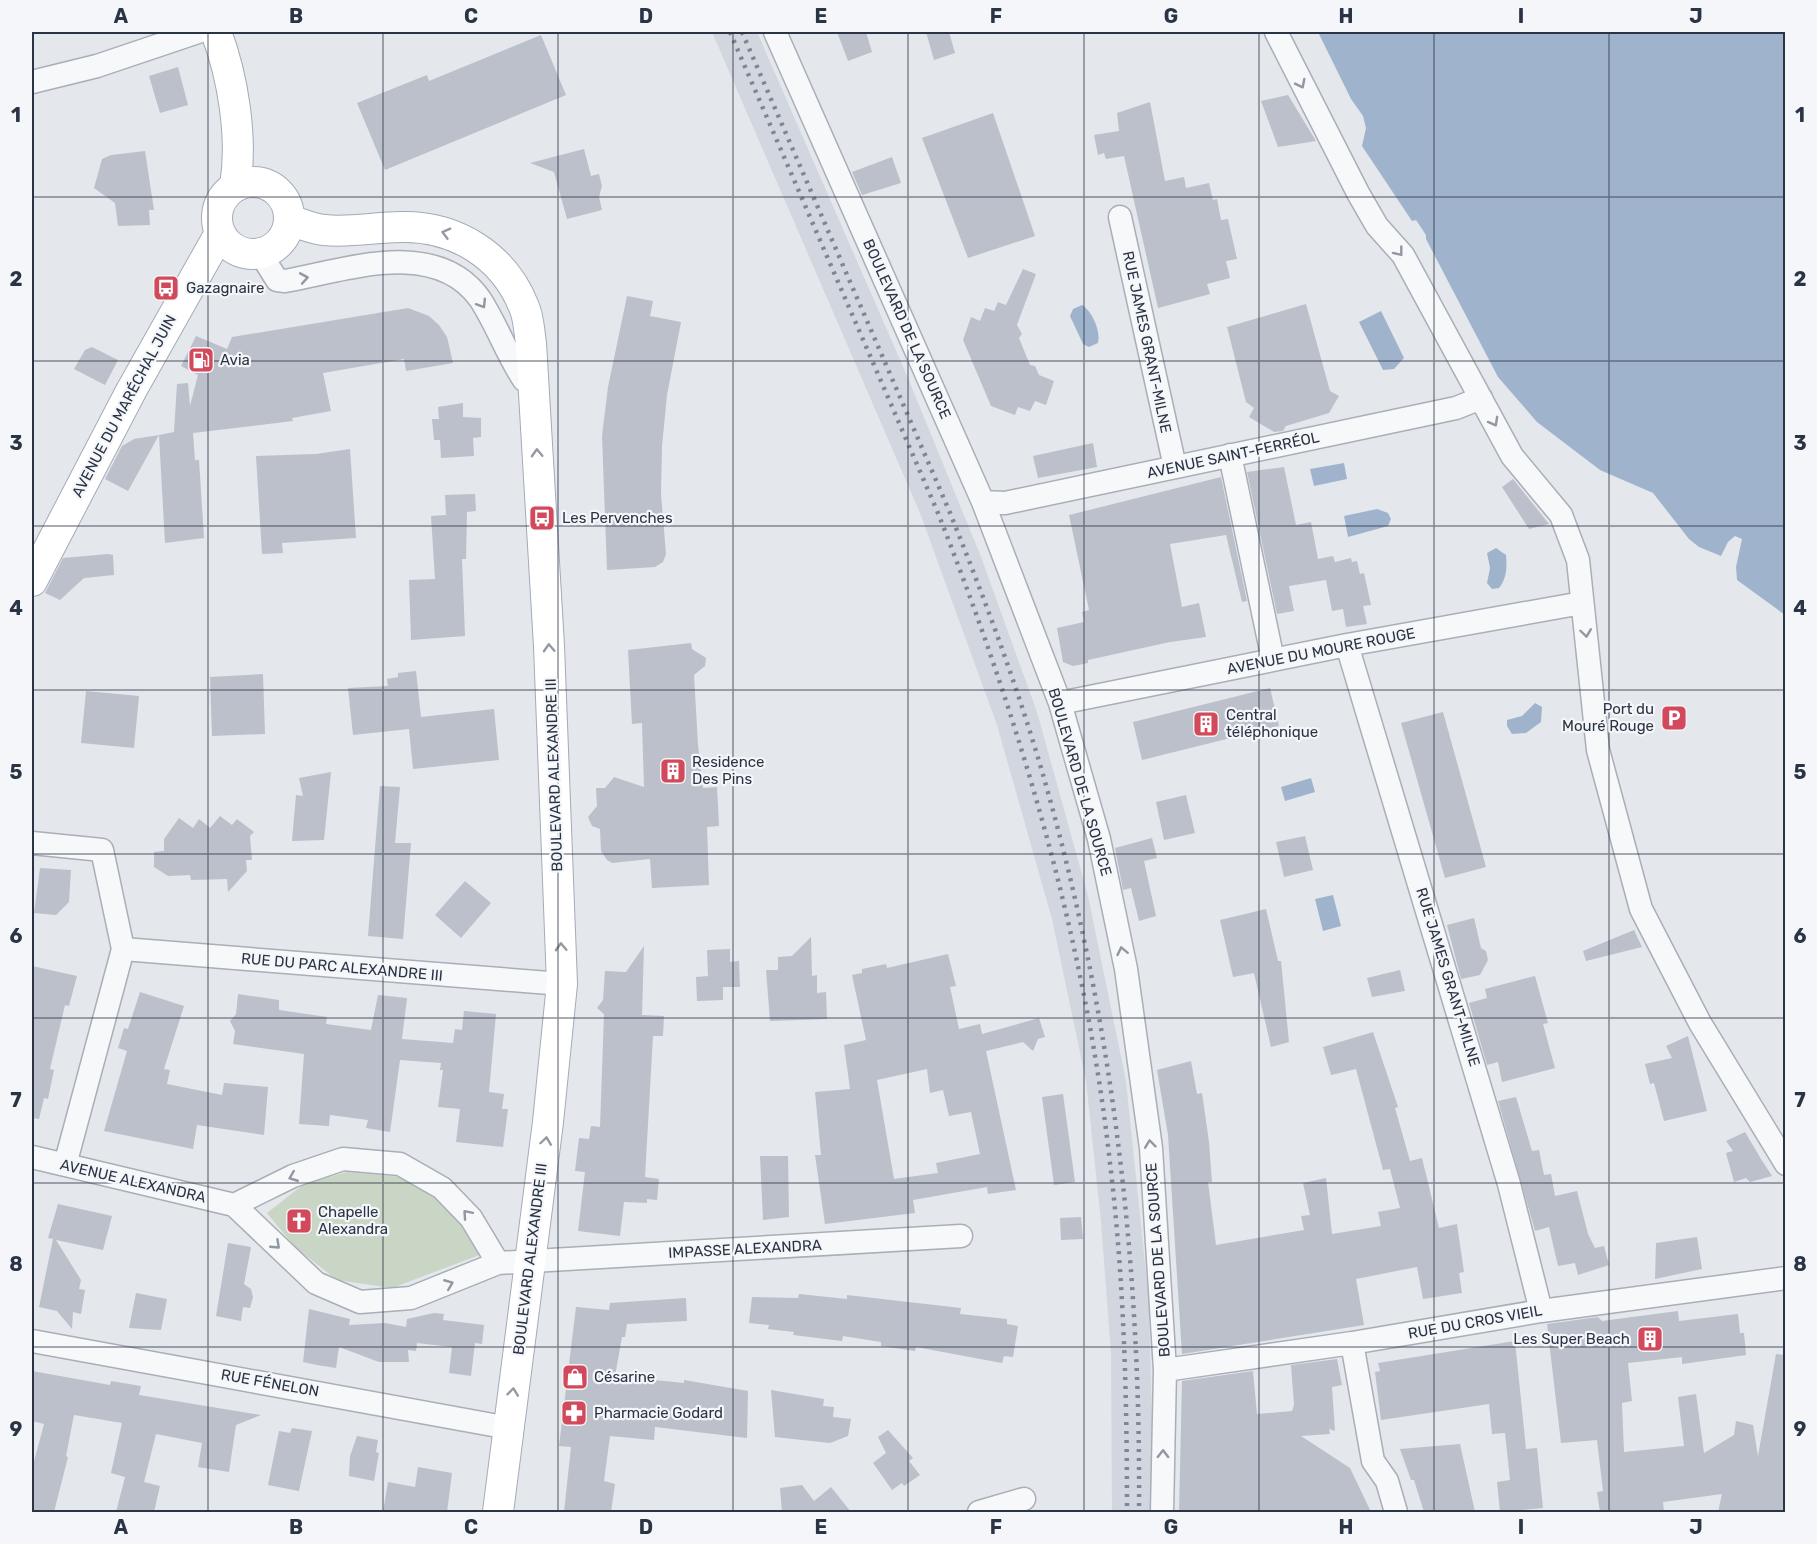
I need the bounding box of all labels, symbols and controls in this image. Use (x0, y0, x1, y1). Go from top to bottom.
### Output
text: A (114, 4, 129, 28)
text: B (289, 4, 303, 28)
text: C (464, 4, 478, 28)
text: D (639, 4, 653, 28)
text: E (815, 4, 827, 28)
text: F (990, 4, 1002, 28)
text: G (1164, 4, 1178, 28)
text: H (1339, 4, 1353, 28)
text: I (1518, 4, 1524, 28)
text: J (1689, 4, 1703, 28)
one-way arrow (1294, 78, 1305, 89)
text: 1 (11, 103, 21, 127)
text: 1 (1795, 103, 1805, 127)
one-way arrow (441, 228, 451, 241)
street label: BOULEVARD DE LA SOURCE (859, 236, 955, 422)
one-way arrow (1392, 245, 1403, 256)
street label: RUE JAMES GRANT-MILNE (1119, 249, 1175, 435)
text: 2 (10, 267, 23, 291)
text: 2 (1794, 267, 1807, 291)
one-way arrow (298, 272, 308, 285)
bus stop icon: Gazagnaire (151, 273, 181, 303)
place label: Gazagnaire (186, 279, 264, 297)
one-way arrow (474, 298, 486, 308)
street label: AVENUE DU MARÉCHAL JUIN (68, 312, 180, 500)
fuel station icon: Avia (186, 345, 216, 375)
place label: Avia (220, 351, 250, 369)
one-way arrow (1487, 416, 1498, 426)
street label: AVENUE SAINT-FERRÉOL (1145, 428, 1321, 482)
text: 3 (9, 431, 23, 455)
text: 3 (1793, 431, 1807, 455)
one-way arrow (531, 448, 544, 457)
bus stop icon: Les Pervenches (527, 503, 557, 533)
place label: Les Pervenches (562, 509, 673, 527)
text: 4 (9, 596, 23, 620)
text: 4 (1793, 596, 1807, 620)
street label: AVENUE DU MOURE ROUGE (1225, 624, 1417, 678)
one-way arrow (1579, 629, 1592, 638)
one-way arrow (543, 643, 556, 652)
street label: BOULEVARD ALEXANDRE III (542, 678, 566, 872)
street label: BOULEVARD DE LA SOURCE (1044, 686, 1116, 878)
place label: Port du Mouré Rouge (1562, 700, 1654, 735)
parking icon: Port du Mouré Rouge (1659, 703, 1689, 733)
place label: Central téléphonique (1226, 706, 1318, 741)
building icon: Central téléphonique (1191, 709, 1221, 739)
place label: Residence Des Pins (692, 753, 765, 788)
building icon: Residence Des Pins (658, 756, 688, 786)
text: 5 (10, 760, 23, 784)
text: 5 (1794, 760, 1807, 784)
street label: RUE JAMES GRANT-MILNE (1412, 886, 1484, 1068)
text: 6 (9, 924, 23, 948)
text: 6 (1793, 924, 1807, 948)
one-way arrow (554, 943, 567, 952)
one-way arrow (1116, 946, 1129, 956)
street label: RUE DU PARC ALEXANDRE III (240, 949, 444, 985)
text: 7 (10, 1088, 22, 1112)
text: 7 (1794, 1088, 1806, 1112)
one-way arrow (539, 1137, 551, 1146)
one-way arrow (1144, 1139, 1157, 1148)
street label: AVENUE ALEXANDRA (58, 1155, 208, 1207)
street label: BOULEVARD ALEXANDRE III (509, 1162, 551, 1356)
street label: BOULEVARD DE LA SOURCE (1142, 1162, 1174, 1358)
one-way arrow (288, 1170, 299, 1182)
place label: Chapelle Alexandra (318, 1203, 388, 1238)
church icon: Chapelle Alexandra (284, 1206, 314, 1236)
one-way arrow (463, 1210, 474, 1221)
street label: IMPASSE ALEXANDRA (668, 1236, 822, 1262)
one-way arrow (270, 1238, 280, 1249)
text: 8 (9, 1252, 23, 1276)
text: 8 (1793, 1252, 1807, 1276)
one-way arrow (443, 1279, 454, 1291)
street label: RUE DU CROS VIEIL (1407, 1301, 1544, 1343)
building icon: Les Super Beach (1635, 1324, 1665, 1354)
place label: Les Super Beach (1513, 1330, 1630, 1348)
shop icon: Césarine (560, 1362, 590, 1392)
street label: RUE FÉNELON (220, 1366, 320, 1400)
place label: Césarine (594, 1368, 655, 1386)
one-way arrow (507, 1387, 519, 1397)
pharmacy icon: Pharmacie Godard (559, 1398, 589, 1428)
place label: Pharmacie Godard (594, 1404, 723, 1422)
text: 9 (10, 1417, 23, 1441)
text: 9 (1794, 1417, 1807, 1441)
one-way arrow (1157, 1450, 1169, 1459)
text: A (114, 1515, 129, 1539)
text: B (289, 1515, 303, 1539)
text: C (464, 1515, 478, 1539)
text: D (639, 1515, 653, 1539)
text: E (815, 1515, 827, 1539)
text: F (990, 1515, 1002, 1539)
text: G (1164, 1515, 1178, 1539)
text: H (1339, 1515, 1353, 1539)
text: I (1518, 1515, 1524, 1539)
text: J (1689, 1515, 1703, 1539)

